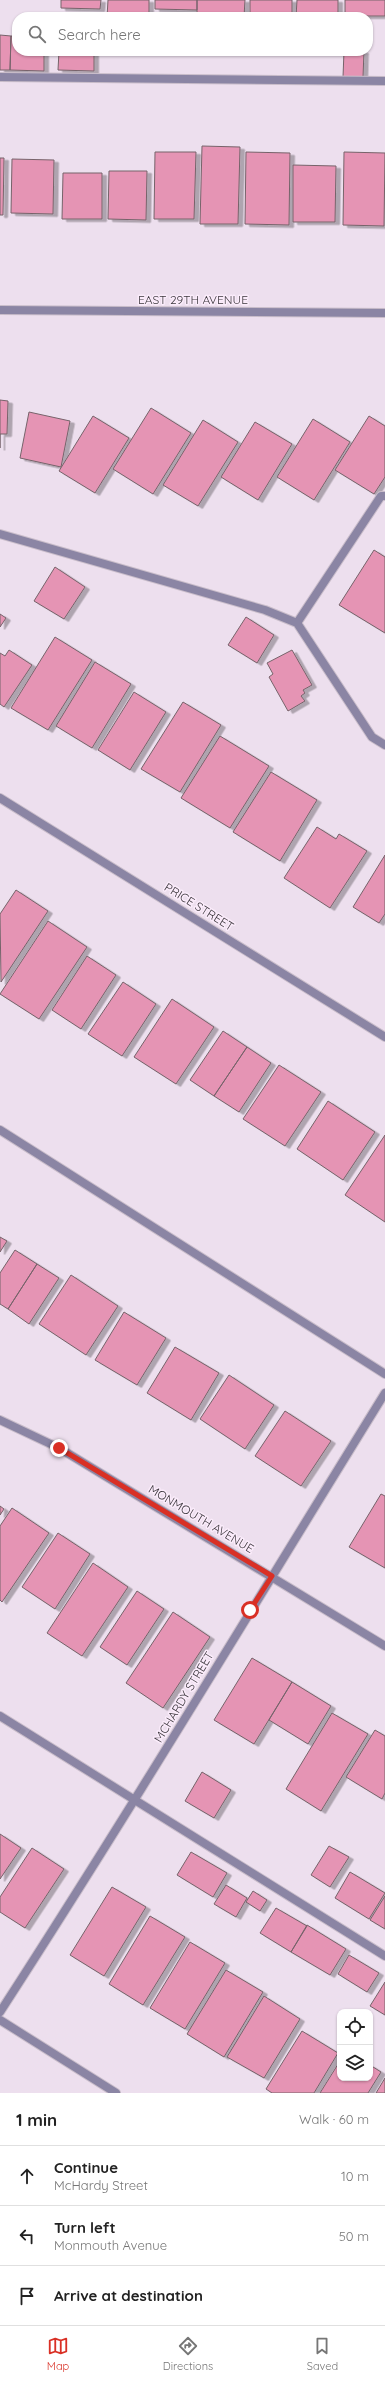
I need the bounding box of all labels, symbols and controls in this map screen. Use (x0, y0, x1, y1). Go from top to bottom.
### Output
search box (12, 12, 373, 56)
icon: search (26, 23, 48, 45)
text: Search here (58, 25, 141, 44)
street label: EAST 29TH AVENUE (138, 292, 248, 307)
street label: PRICE STREET (162, 879, 237, 934)
route end (50, 1439, 68, 1457)
street label: MONMOUTH AVENUE (146, 1481, 257, 1556)
route start (241, 1601, 259, 1619)
street label: MCHARDY STREET (151, 1649, 217, 1745)
map controls (337, 2009, 373, 2081)
button: locate (337, 2009, 373, 2045)
button: layers (337, 2045, 373, 2081)
text: 1 min (16, 2109, 57, 2130)
text: Walk · 60 m (299, 2111, 369, 2127)
text: Continue (54, 2158, 118, 2177)
icon: ahead (16, 2165, 38, 2187)
text: 10 m (341, 2168, 369, 2184)
text: McHardy Street (54, 2177, 148, 2193)
text: Turn left (54, 2218, 116, 2237)
icon: left (16, 2225, 38, 2247)
text: 50 m (339, 2228, 369, 2244)
text: Monmouth Avenue (54, 2237, 167, 2253)
icon: arrive (16, 2285, 38, 2307)
text: Arrive at destination (54, 2286, 203, 2305)
tab: Map (47, 2335, 69, 2373)
tab: Directions (163, 2335, 213, 2373)
tab: Saved (307, 2335, 338, 2373)

